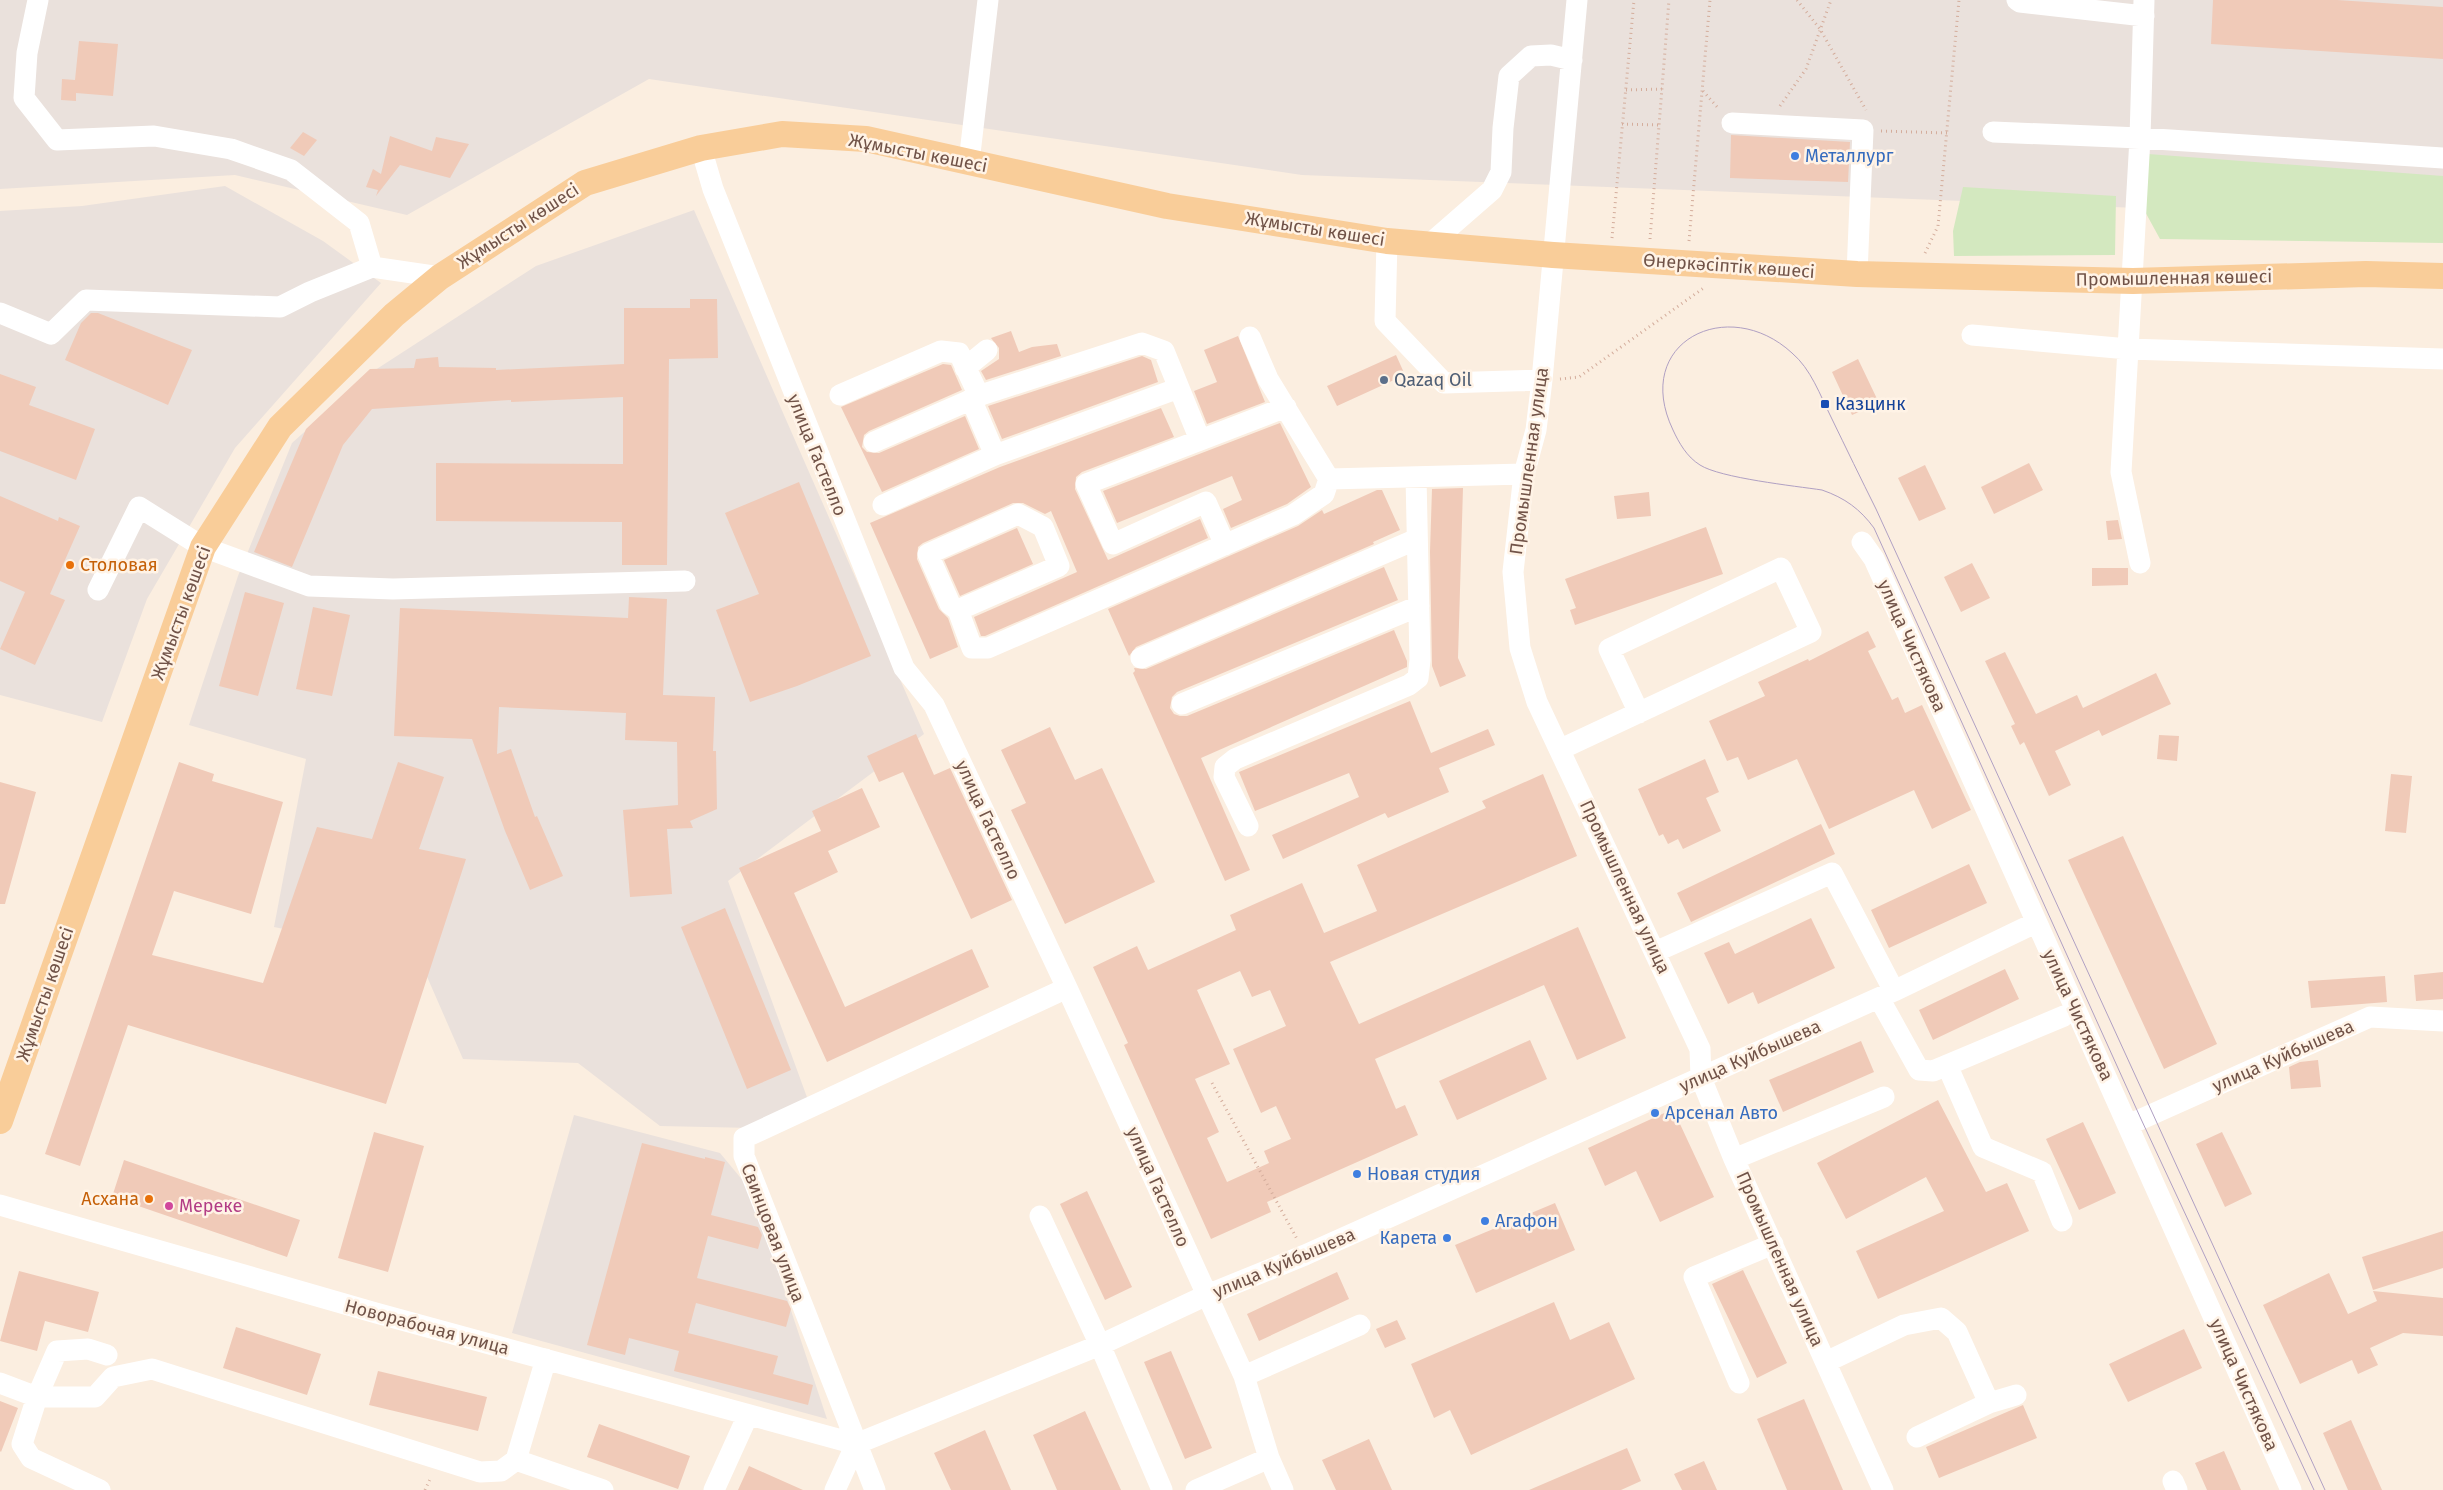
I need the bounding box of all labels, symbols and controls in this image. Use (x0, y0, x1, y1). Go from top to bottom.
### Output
street label: Жұмысты көшесі (847, 129, 989, 177)
place label: Металлург (1805, 145, 1894, 167)
marker: Металлург (1789, 150, 1801, 162)
street label: Жұмысты көшесі (453, 178, 583, 274)
street label: Жұмысты көшесі (1244, 207, 1386, 251)
street label: Өнеркәсіптік көшесі (1642, 249, 1816, 283)
street label: Промышленная көшесі (2076, 265, 2272, 291)
street label: Промышленная улица (1505, 366, 1553, 556)
place label: Qazaq Oil (1394, 369, 1472, 391)
marker: Qazaq Oil (1378, 374, 1390, 386)
street label: улица Гастелло (783, 391, 851, 519)
place label: Казцинк (1835, 393, 1906, 415)
marker: Казцинк (1819, 398, 1831, 410)
street label: Жұмысты көшесі (147, 543, 215, 683)
place label: Столовая (80, 554, 158, 576)
marker: Столовая (64, 559, 76, 571)
street label: улица Чистякова (1873, 576, 1951, 716)
street label: улица Гастелло (951, 757, 1025, 883)
street label: Промышленная улица (1575, 797, 1675, 977)
street label: Жұмысты көшесі (12, 924, 78, 1064)
street label: улица Чистякова (2038, 946, 2118, 1084)
street label: улица Куйбышева (1676, 1015, 1824, 1097)
street label: улица Куйбышева (2209, 1015, 2357, 1097)
place label: Арсенал Авто (1665, 1102, 1778, 1124)
marker: Арсенал Авто (1649, 1107, 1661, 1119)
street label: улица Гастелло (1122, 1124, 1194, 1250)
street label: Свинцовая улица (736, 1160, 810, 1306)
place label: Новая студия (1367, 1163, 1480, 1185)
marker: Новая студия (1351, 1168, 1363, 1180)
street label: Промышленная улица (1731, 1168, 1829, 1350)
place label: Асхана (81, 1188, 139, 1210)
marker: Асхана (143, 1193, 155, 1205)
place label: Мереке (179, 1195, 242, 1217)
marker: Мереке (163, 1200, 175, 1212)
place label: Агафон (1495, 1210, 1558, 1232)
marker: Агафон (1479, 1215, 1491, 1227)
street label: улица Куйбышева (1209, 1223, 1359, 1303)
place label: Карета (1379, 1227, 1437, 1249)
marker: Карета (1441, 1232, 1453, 1244)
street label: Новорабочая улица (342, 1294, 512, 1360)
street label: улица Чистякова (2205, 1315, 2283, 1455)

